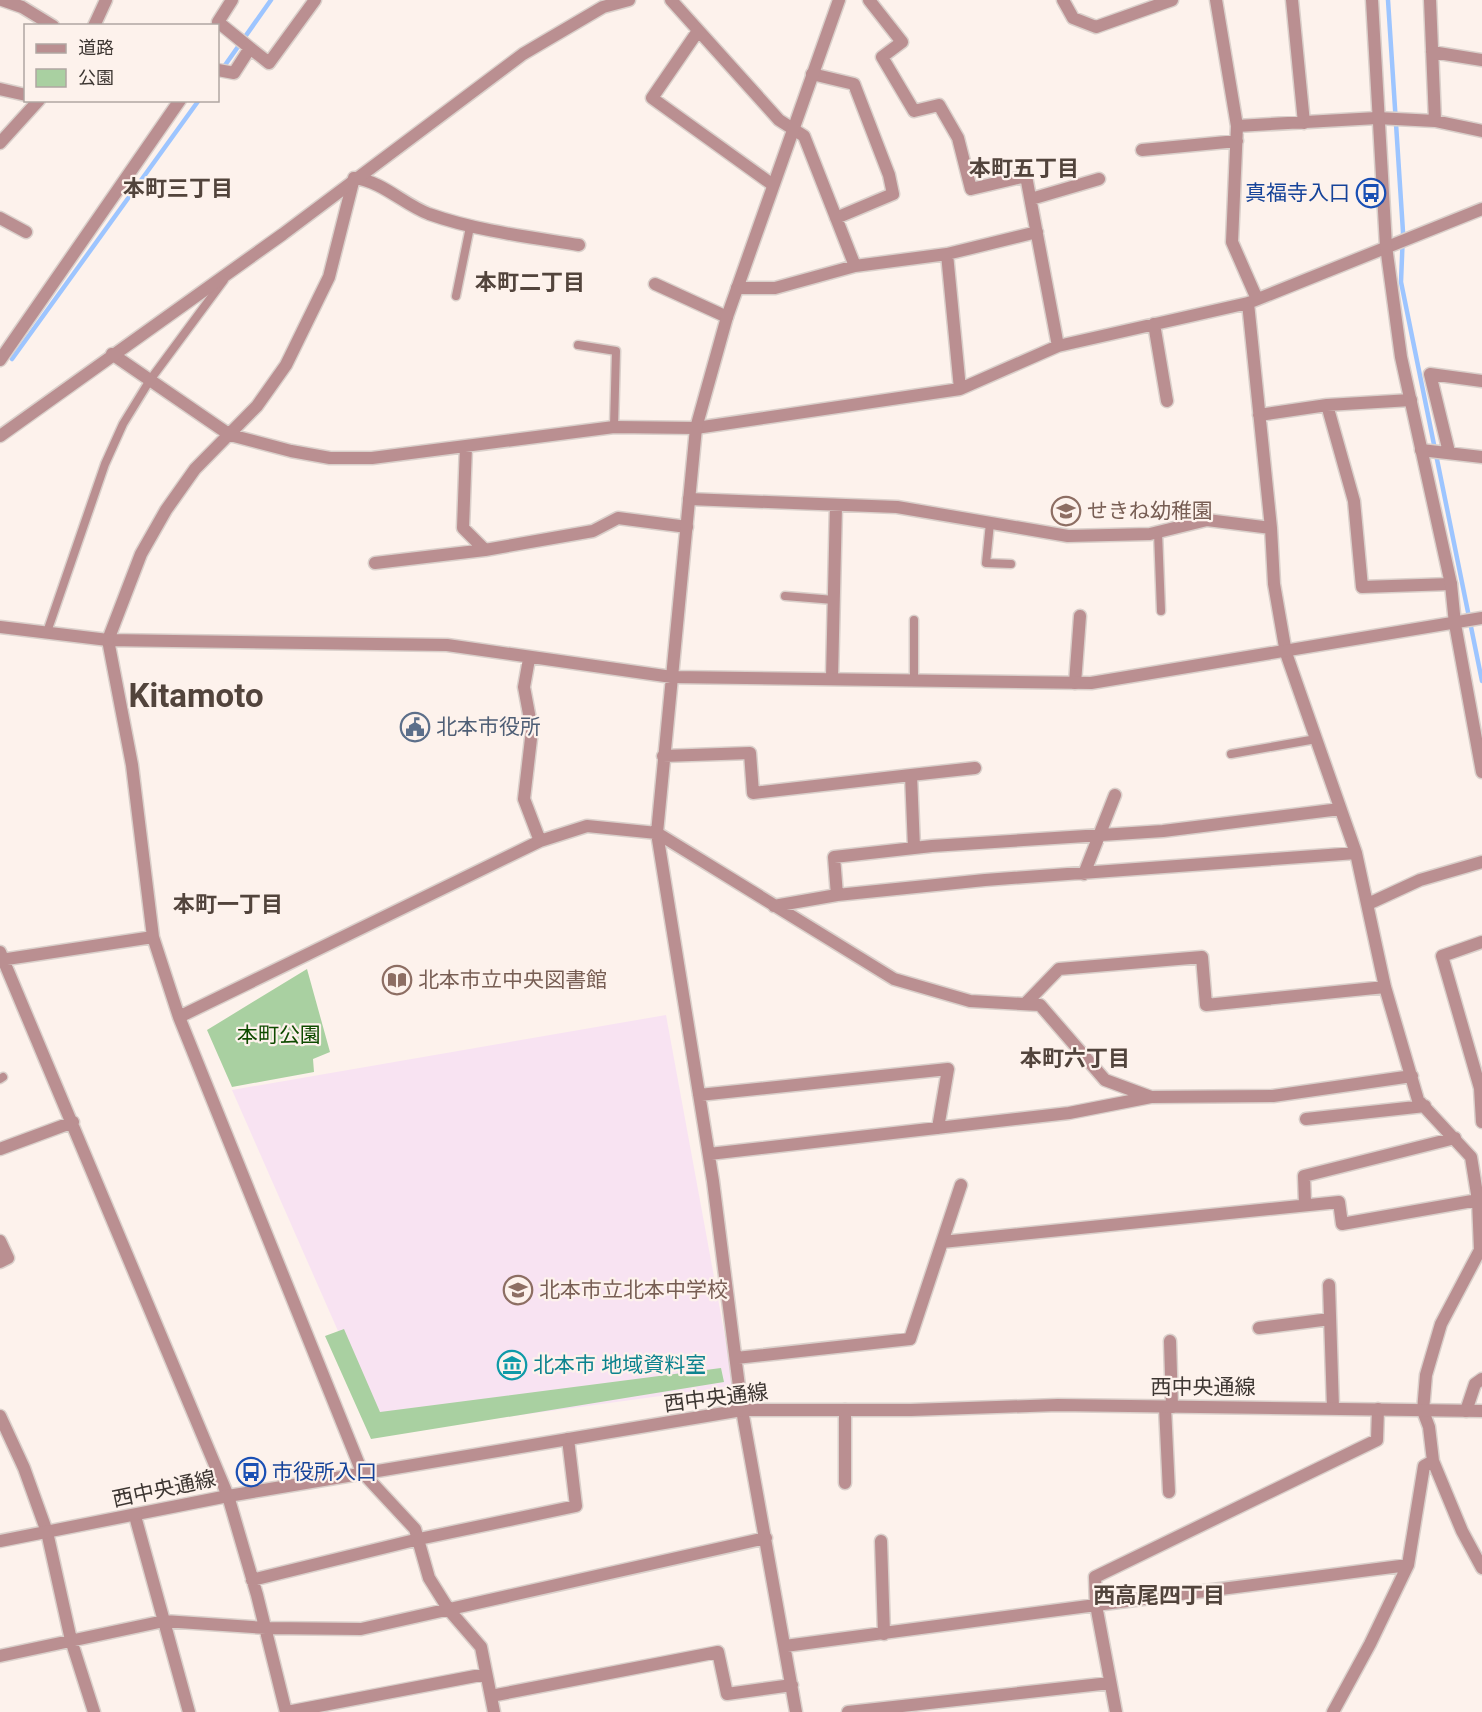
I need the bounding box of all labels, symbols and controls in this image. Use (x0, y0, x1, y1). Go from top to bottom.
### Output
legend (24, 24, 219, 102)
text: 道路 (78, 37, 114, 58)
text: 公園 (78, 67, 114, 88)
district label: 本町五丁目 (969, 156, 1079, 181)
district label: 本町三丁目 (123, 176, 233, 201)
bus stop icon: 真福寺入口 (1355, 177, 1387, 209)
place label: 真福寺入口 (1245, 181, 1350, 205)
district label: 本町二丁目 (475, 270, 585, 295)
school or university icon: せきね幼稚園 (1050, 495, 1082, 527)
place label: せきね幼稚園 (1087, 499, 1213, 523)
district label: Kitamoto (128, 676, 264, 715)
public building icon: 北本市役所 (399, 711, 431, 743)
place label: 北本市役所 (436, 715, 541, 739)
district label: 本町一丁目 (173, 892, 283, 917)
library icon: 北本市立中央図書館 (381, 964, 413, 996)
place label: 北本市立中央図書館 (418, 968, 607, 992)
park label: 本町公園 (237, 1023, 321, 1047)
district label: 本町六丁目 (1020, 1046, 1130, 1071)
school or university icon: 北本市立北本中学校 (502, 1274, 534, 1306)
place label: 北本市立北本中学校 (539, 1278, 728, 1302)
museum icon: 北本市 地域資料室 (496, 1349, 528, 1381)
place label: 北本市 地域資料室 (533, 1353, 706, 1377)
street label: 西中央通線 (1151, 1375, 1256, 1399)
street label: 西中央通線 (662, 1380, 770, 1416)
bus stop icon: 市役所入口 (235, 1456, 267, 1488)
place label: 市役所入口 (272, 1460, 377, 1484)
street label: 西中央通線 (110, 1466, 218, 1512)
district label: 西高尾四丁目 (1093, 1583, 1225, 1608)

